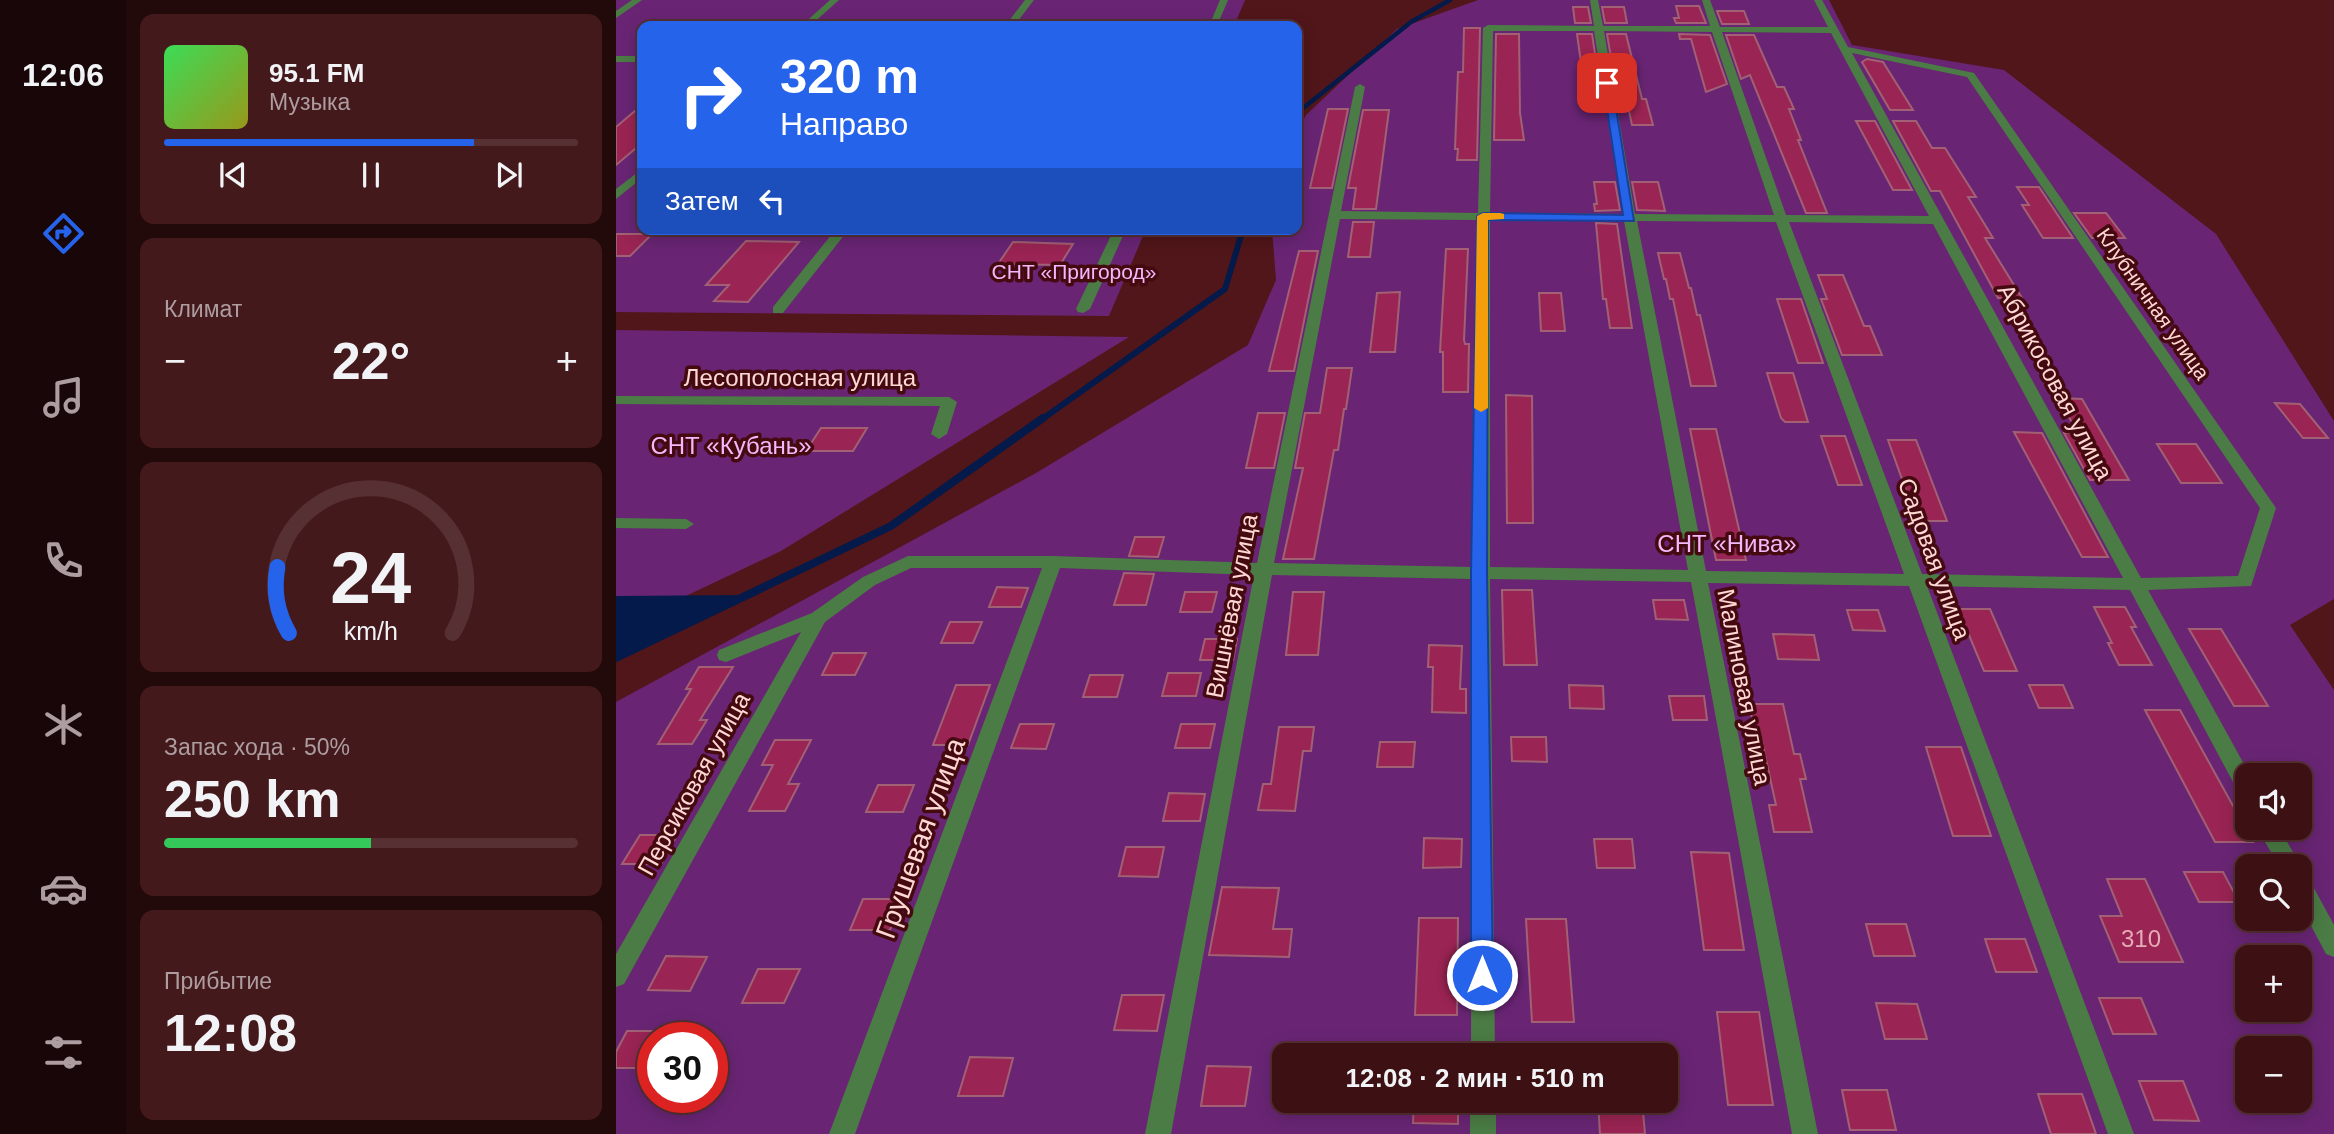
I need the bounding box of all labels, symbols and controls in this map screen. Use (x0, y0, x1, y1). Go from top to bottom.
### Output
icon: right (665, 49, 756, 140)
text: 320 m (780, 49, 919, 103)
pin (1577, 53, 1637, 113)
text: 12:06 (22, 57, 104, 93)
text: 95.1 FM (269, 58, 364, 88)
icon: arrive (1588, 64, 1626, 102)
text: Музыка (269, 89, 350, 115)
text: Направо (780, 106, 908, 142)
icon: previous (214, 156, 252, 194)
icon: pause (352, 156, 390, 194)
icon: next (490, 156, 528, 194)
icon: left (753, 182, 791, 220)
text: Затем (665, 186, 739, 216)
icon: directions (39, 209, 88, 258)
street label: Клубничная улица (2092, 224, 2215, 384)
park label: СНТ «Пригород» (992, 260, 1156, 283)
street label: Абрикосовая улица (1992, 279, 2119, 485)
text: Климат (164, 296, 242, 322)
text: 22° (332, 332, 410, 390)
text: − (164, 340, 186, 382)
text: + (556, 340, 578, 382)
street label: Лесополосная улица (684, 364, 917, 391)
icon: music (39, 373, 88, 422)
park label: СНТ «Кубань» (650, 432, 812, 459)
street label: Садовая улица (1893, 474, 1976, 644)
street label: Вишнёвая улица (1200, 511, 1263, 700)
park label: СНТ «Нива» (1657, 530, 1797, 557)
icon: phone (39, 536, 88, 585)
text: 24 (331, 537, 412, 618)
street label: Малиновая улица (1712, 587, 1777, 788)
text: km/h (344, 617, 398, 645)
street label: Персиковая улица (632, 687, 755, 880)
icon: climate (39, 700, 88, 749)
street label: Грушевая улица (870, 733, 971, 943)
text: Запас хода · 50% (164, 734, 350, 760)
map controls (2235, 763, 2312, 1113)
button: sound (2235, 763, 2312, 840)
text: 250 km (164, 770, 340, 828)
button: search (2235, 854, 2312, 931)
icon: car (39, 864, 88, 913)
house number: 310 (2121, 925, 2161, 952)
position arrow (1445, 938, 1519, 1012)
button: + (2235, 945, 2312, 1022)
text: Прибытие (164, 968, 272, 994)
text: 12:08 (164, 1004, 297, 1062)
speed limit sign: 30 (637, 1022, 728, 1113)
icon: filters (39, 1028, 88, 1077)
button: − (2235, 1036, 2312, 1113)
text: 12:08 · 2 мин · 510 m (1345, 1063, 1605, 1093)

